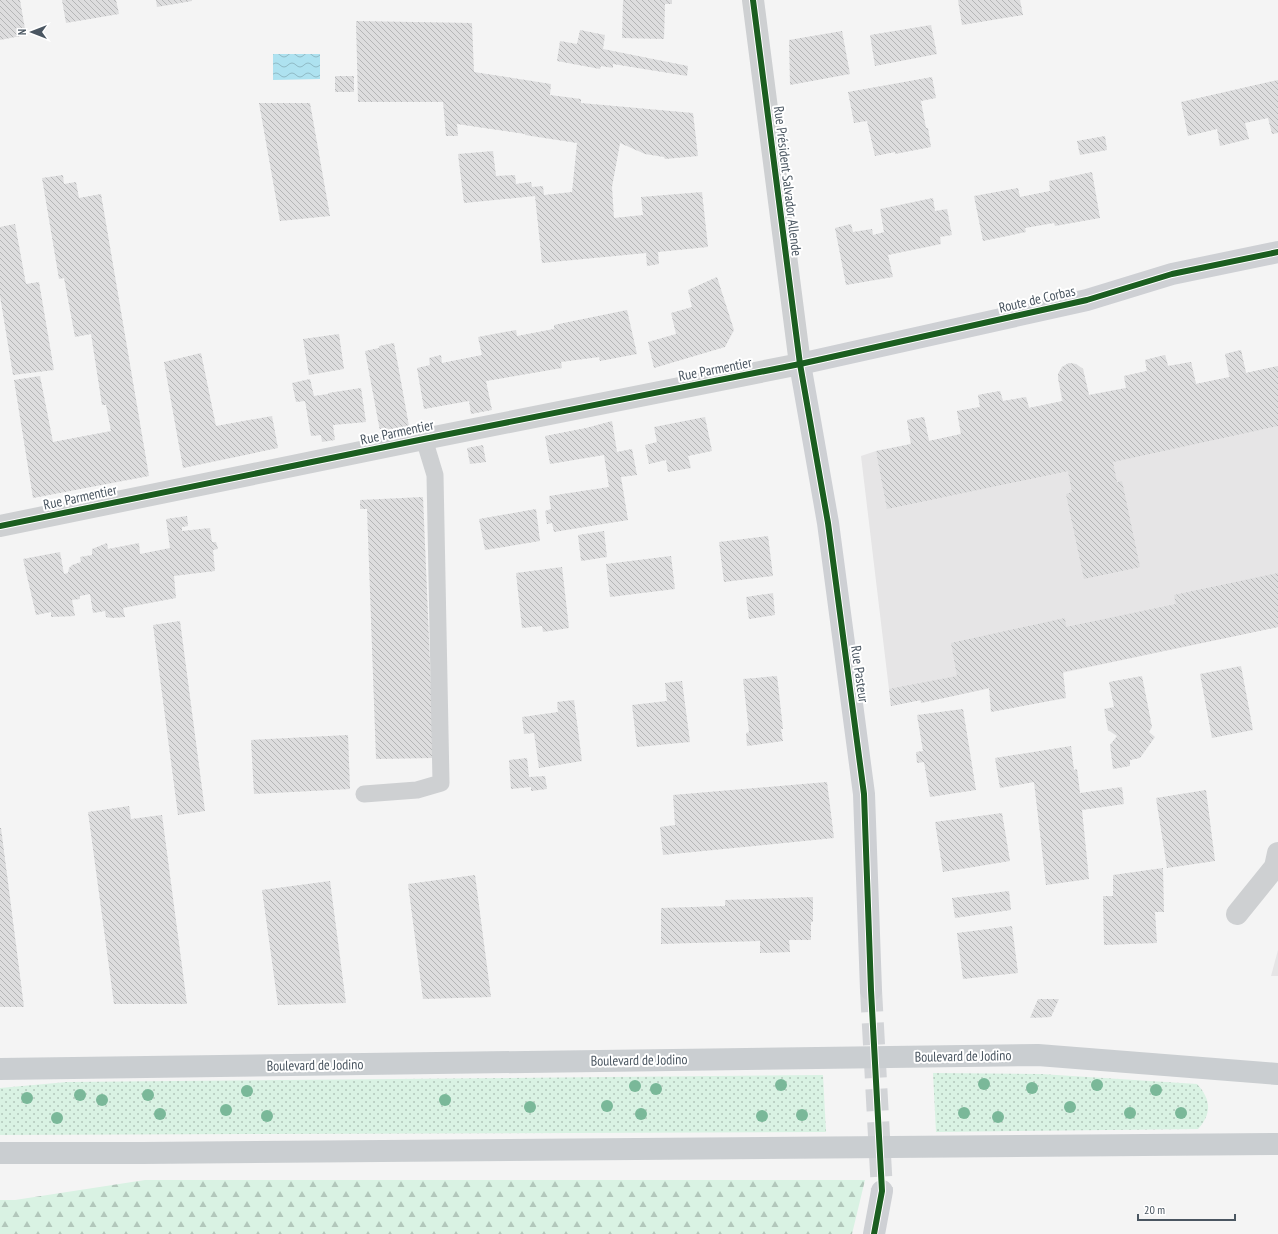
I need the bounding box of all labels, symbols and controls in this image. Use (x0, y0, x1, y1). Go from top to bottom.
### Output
north arrow (12, 12, 52, 52)
text: N (15, 29, 29, 35)
street label: Rue Président Salvador Allende (770, 105, 806, 257)
street label: Route de Corbas (997, 281, 1077, 317)
street label: Rue Parmentier (677, 353, 753, 385)
street label: Rue Parmentier (359, 415, 435, 449)
street label: Rue Parmentier (42, 480, 118, 514)
street label: Rue Pasteur (847, 644, 873, 704)
street label: Boulevard de Jodino (914, 1046, 1012, 1066)
street label: Boulevard de Jodino (590, 1050, 688, 1070)
street label: Boulevard de Jodino (266, 1055, 364, 1075)
scale bar (1138, 1196, 1235, 1222)
text: 20 m (1144, 1202, 1165, 1217)

